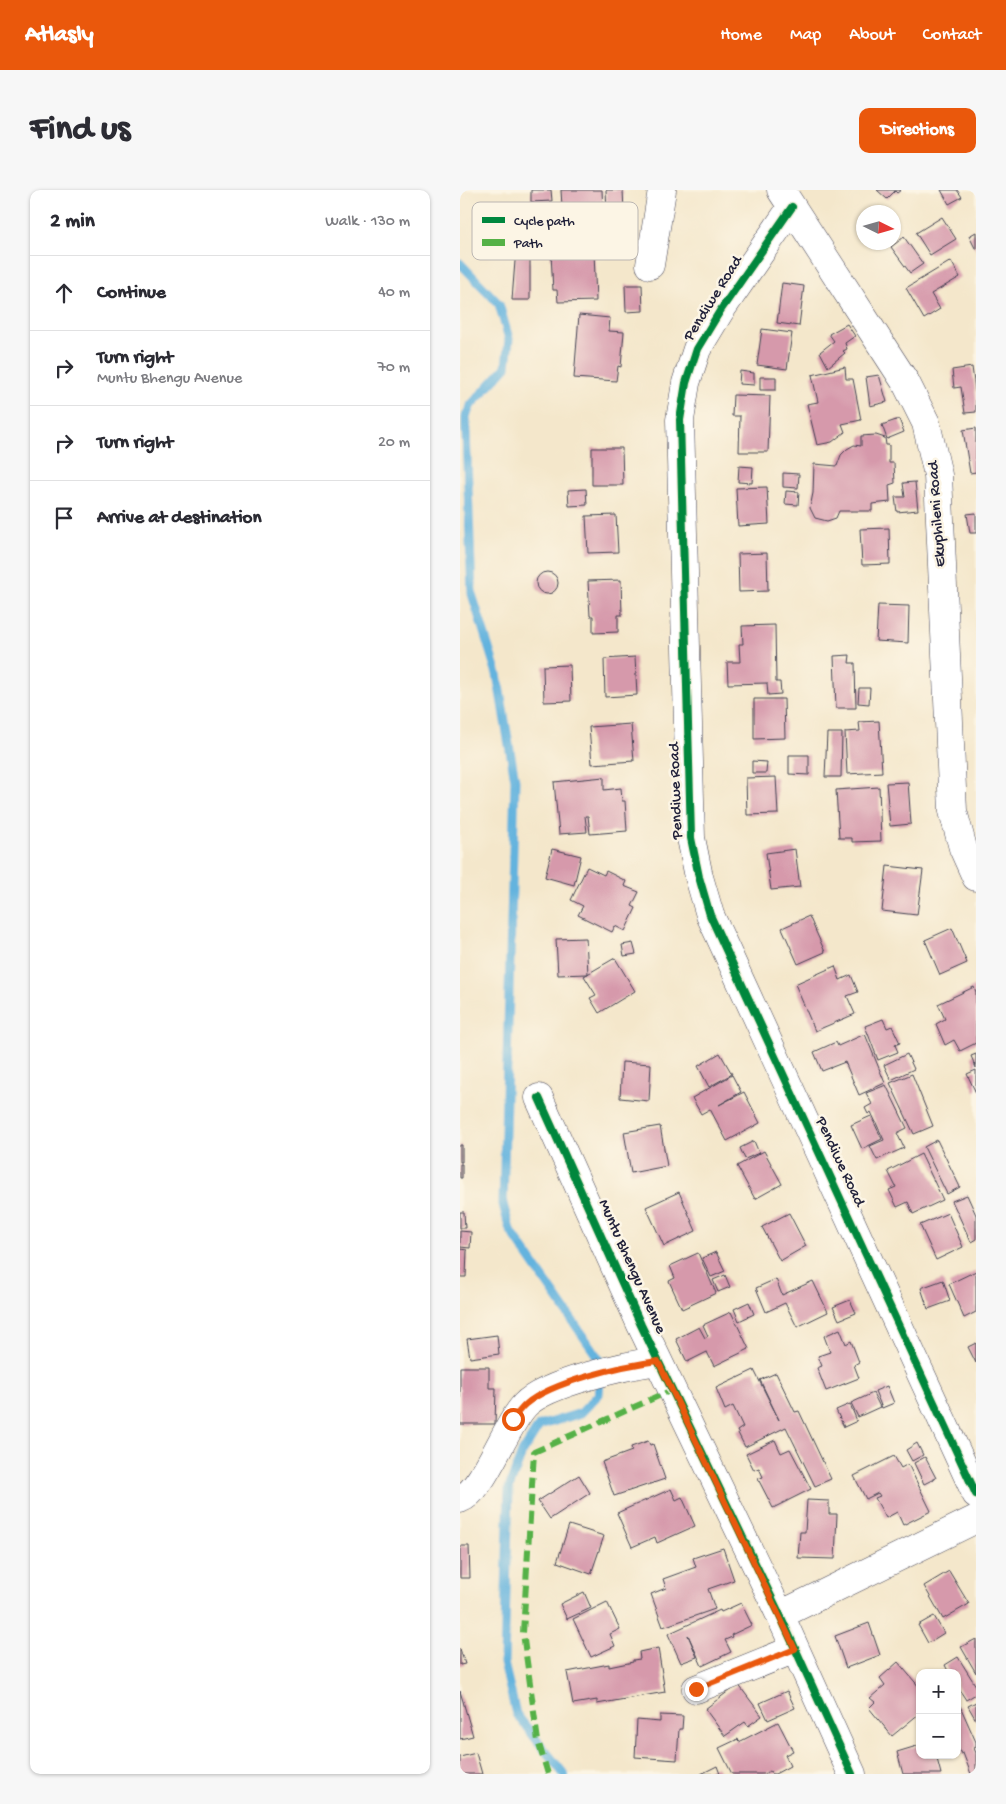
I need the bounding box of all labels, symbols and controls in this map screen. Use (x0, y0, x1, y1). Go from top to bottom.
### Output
text: Atlasly (25, 21, 94, 50)
text: Home (720, 25, 762, 46)
text: Map (790, 25, 821, 46)
text: About (849, 25, 895, 46)
text: Contact (923, 25, 981, 46)
button: Directions (859, 108, 976, 153)
text: Find us (30, 110, 130, 151)
legend (472, 202, 638, 260)
north arrow (856, 205, 901, 250)
text: 2 min (50, 210, 95, 235)
text: Walk · 130 m (325, 213, 410, 232)
text: Cycle path (514, 214, 575, 231)
text: Path (513, 236, 543, 253)
street label: Pendiwe Road (680, 251, 749, 346)
icon: ahead (50, 279, 78, 307)
text: Continue (97, 282, 166, 305)
text: 40 m (378, 284, 410, 303)
text: Turn right (97, 347, 173, 370)
icon: right (50, 354, 78, 382)
text: 70 m (377, 359, 410, 378)
text: Muntu Bhengu Avenue (97, 370, 242, 389)
icon: right (50, 429, 78, 457)
text: Turn right (97, 432, 173, 455)
text: 20 m (378, 434, 410, 453)
street label: Ekuphileni Road (925, 459, 951, 568)
icon: arrive (50, 504, 78, 532)
text: Arrive at destination (97, 507, 261, 530)
street label: Pendiwe Road (666, 741, 688, 841)
street label: Pendiwe Road (809, 1113, 869, 1211)
street label: Muntu Bhengu Avenue (593, 1197, 670, 1338)
route start (502, 1408, 525, 1431)
map controls (916, 1669, 961, 1759)
button: + (916, 1669, 961, 1714)
route end (685, 1678, 708, 1701)
button: − (916, 1714, 961, 1759)

